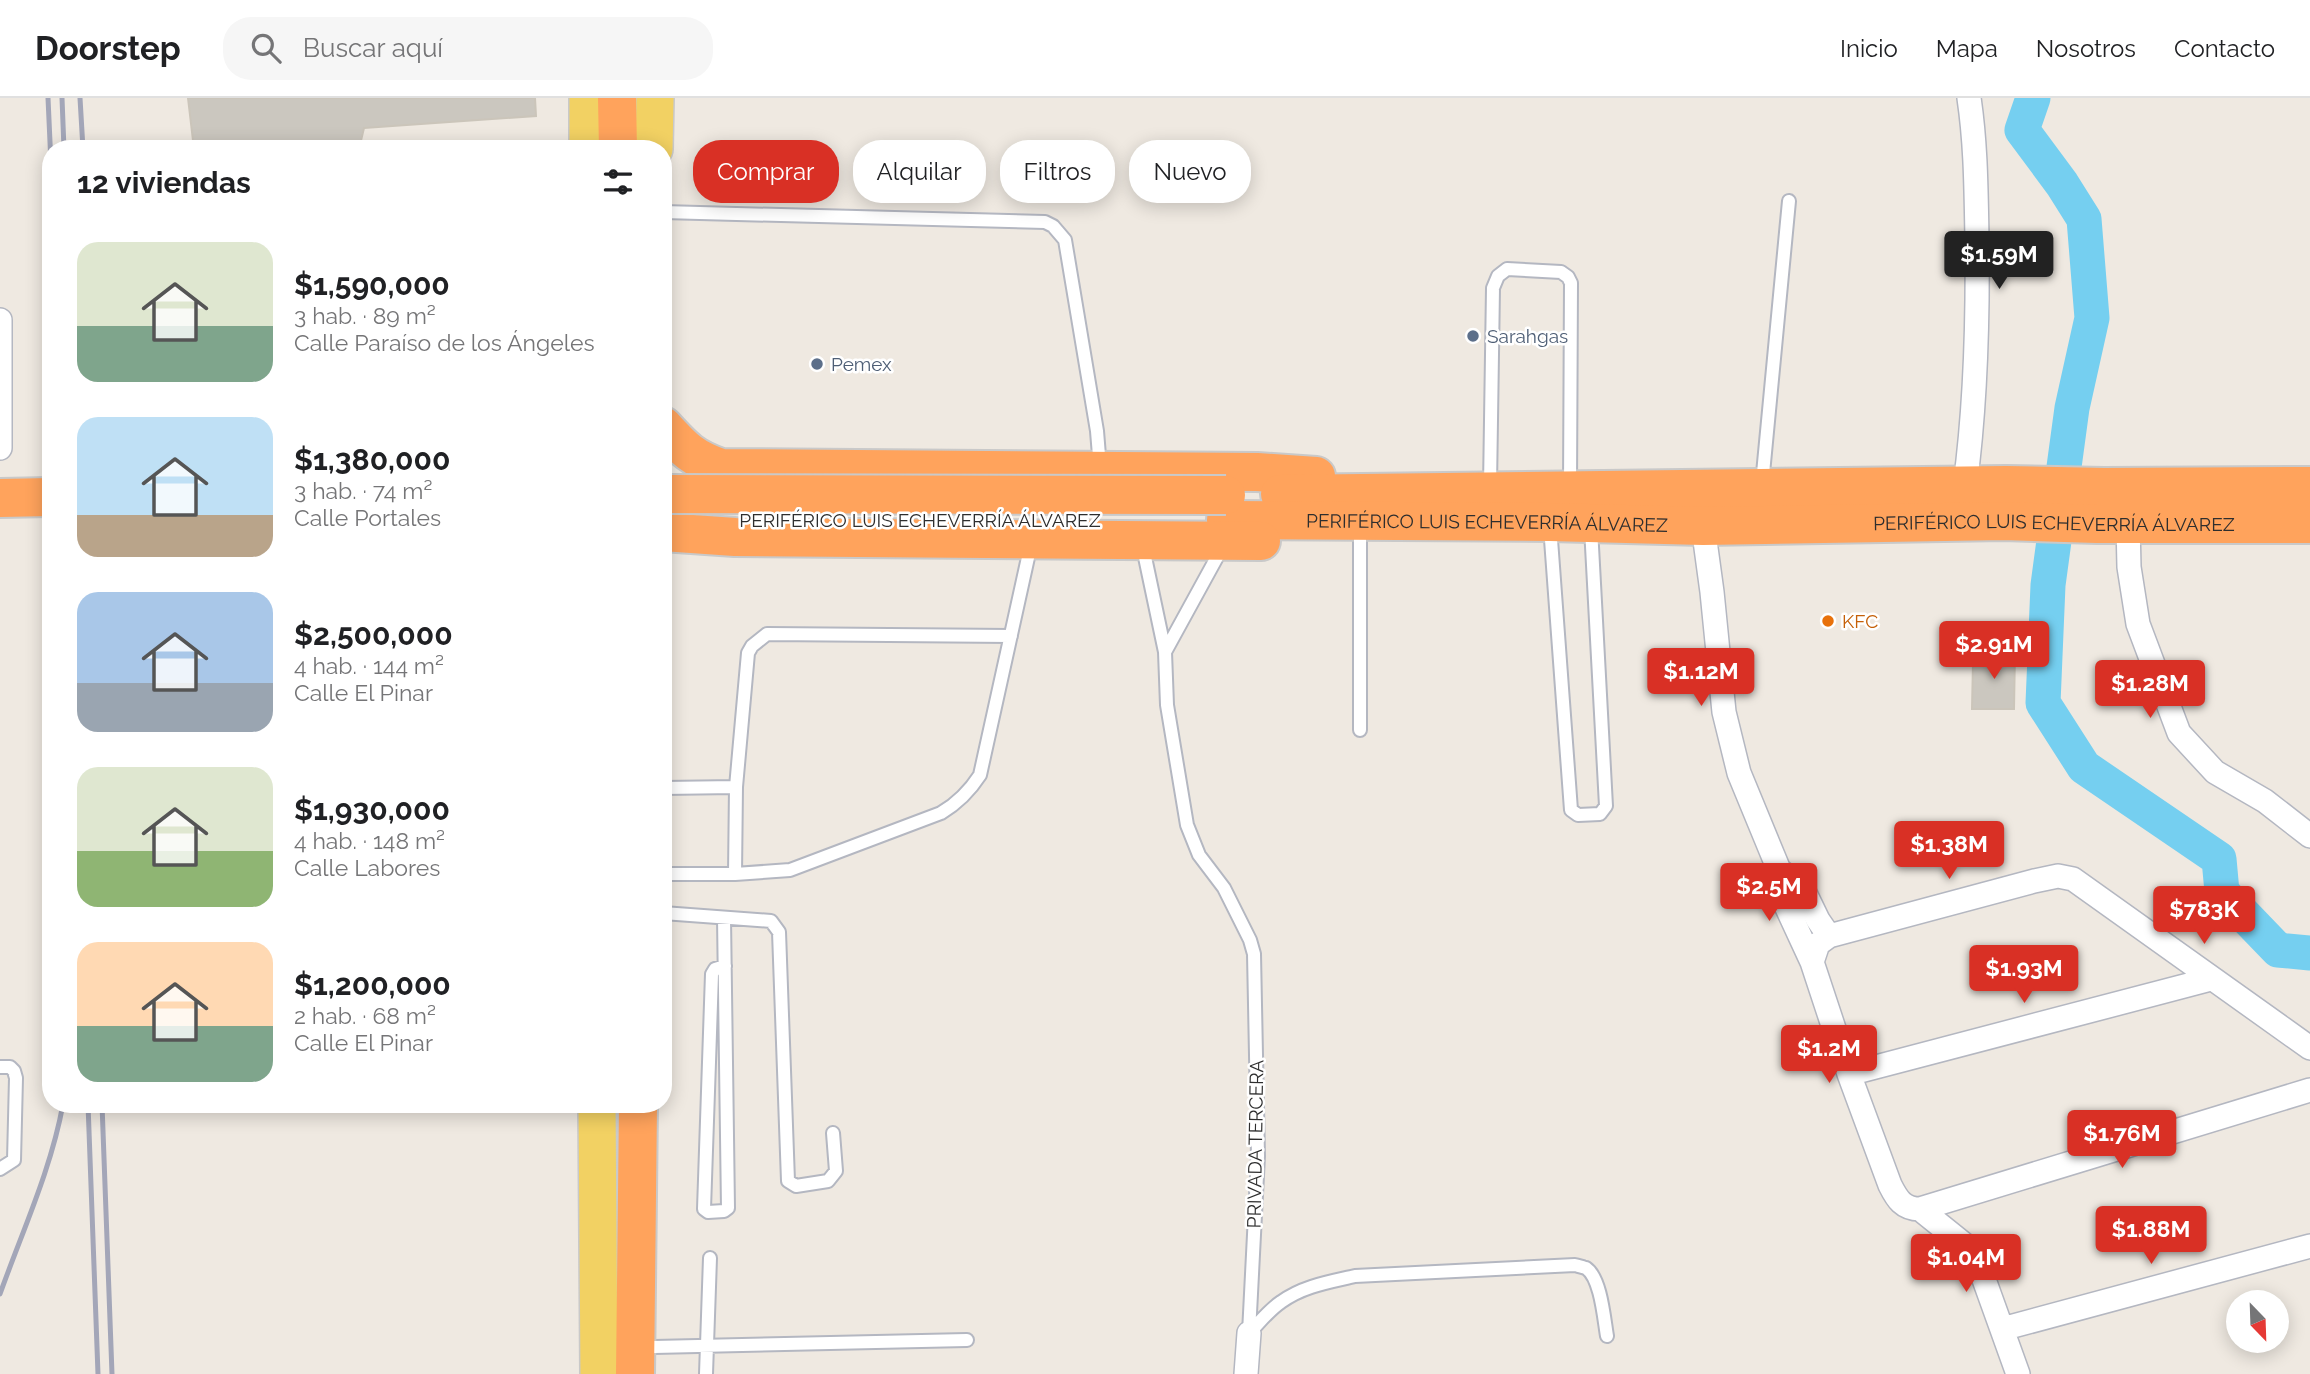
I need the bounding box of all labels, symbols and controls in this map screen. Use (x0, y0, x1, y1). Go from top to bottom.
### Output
search box (223, 17, 713, 80)
text: Doorstep (35, 29, 181, 68)
icon: search (247, 29, 285, 67)
text: Buscar aquí (303, 33, 443, 63)
text: Inicio (1840, 34, 1898, 63)
text: Mapa (1936, 34, 1998, 63)
text: Nosotros (2036, 34, 2136, 63)
text: Contacto (2174, 34, 2275, 63)
chip: Comprar (693, 140, 839, 203)
chip: Alquilar (853, 140, 986, 203)
chip: Filtros (1000, 140, 1115, 203)
chip: Nuevo (1129, 140, 1251, 203)
icon: filters (599, 163, 637, 201)
text: 12 viviendas (77, 165, 251, 200)
pin: $1.59M (1942, 232, 2056, 291)
text: $1.59M (1960, 240, 2038, 267)
text: $1,590,000 (294, 267, 450, 302)
icon: home (133, 270, 217, 354)
text: 3 hab. · 89 m² (294, 302, 436, 329)
place label: Sarahgas (1487, 325, 1568, 347)
marker: Sarahgas (1465, 328, 1481, 344)
text: Calle Paraíso de los Ángeles (294, 329, 595, 356)
place label: Pemex (831, 353, 892, 375)
marker: Pemex (809, 356, 825, 372)
text: $1,380,000 (294, 442, 450, 477)
icon: home (133, 445, 217, 529)
text: 3 hab. · 74 m² (294, 477, 432, 504)
text: Calle Portales (294, 504, 441, 531)
street label: PERIFÉRICO LUIS ECHEVERRÍA ÁLVAREZ (739, 509, 1101, 531)
street label: PERIFÉRICO LUIS ECHEVERRÍA ÁLVAREZ (1306, 509, 1668, 536)
street label: PERIFÉRICO LUIS ECHEVERRÍA ÁLVAREZ (1873, 510, 2235, 535)
place label: KFC (1842, 610, 1878, 632)
marker: KFC (1820, 613, 1836, 629)
text: $2,500,000 (294, 617, 453, 652)
icon: home (133, 620, 217, 704)
pin: $2.91M (1937, 622, 2051, 681)
text: $2.91M (1955, 630, 2033, 657)
pin: $1.12M (1644, 648, 1758, 708)
text: 4 hab. · 144 m² (294, 652, 444, 679)
text: $1.12M (1663, 657, 1739, 684)
pin: $1.28M (2093, 660, 2207, 720)
text: $1.28M (2111, 669, 2189, 696)
text: Calle El Pinar (294, 679, 433, 706)
text: $1,930,000 (294, 792, 450, 827)
icon: home (133, 795, 217, 879)
pin: $1.38M (1892, 822, 2006, 881)
text: 4 hab. · 148 m² (294, 827, 445, 854)
text: $1.38M (1910, 830, 1988, 857)
text: Calle Labores (294, 854, 440, 881)
pin: $2.5M (1720, 864, 1818, 923)
text: $2.5M (1736, 872, 1802, 899)
pin: $783K (2155, 886, 2253, 946)
text: $783K (2169, 895, 2239, 922)
pin: $1.93M (1967, 946, 2081, 1005)
text: $1.93M (1985, 954, 2063, 981)
text: $1,200,000 (294, 967, 451, 1002)
icon: home (133, 970, 217, 1054)
text: 2 hab. · 68 m² (294, 1002, 436, 1029)
pin: $1.2M (1780, 1026, 1878, 1085)
text: Calle El Pinar (294, 1029, 433, 1056)
text: $1.2M (1797, 1034, 1861, 1061)
street label: PRIVADA TERCERA (1243, 1059, 1267, 1228)
pin: $1.76M (2065, 1110, 2179, 1170)
text: $1.76M (2083, 1119, 2161, 1146)
pin: $1.88M (2094, 1206, 2208, 1266)
text: $1.88M (2112, 1215, 2190, 1242)
pin: $1.04M (1909, 1234, 2023, 1294)
text: $1.04M (1927, 1243, 2005, 1270)
north arrow (2226, 1290, 2289, 1353)
map controls (2226, 1290, 2289, 1353)

